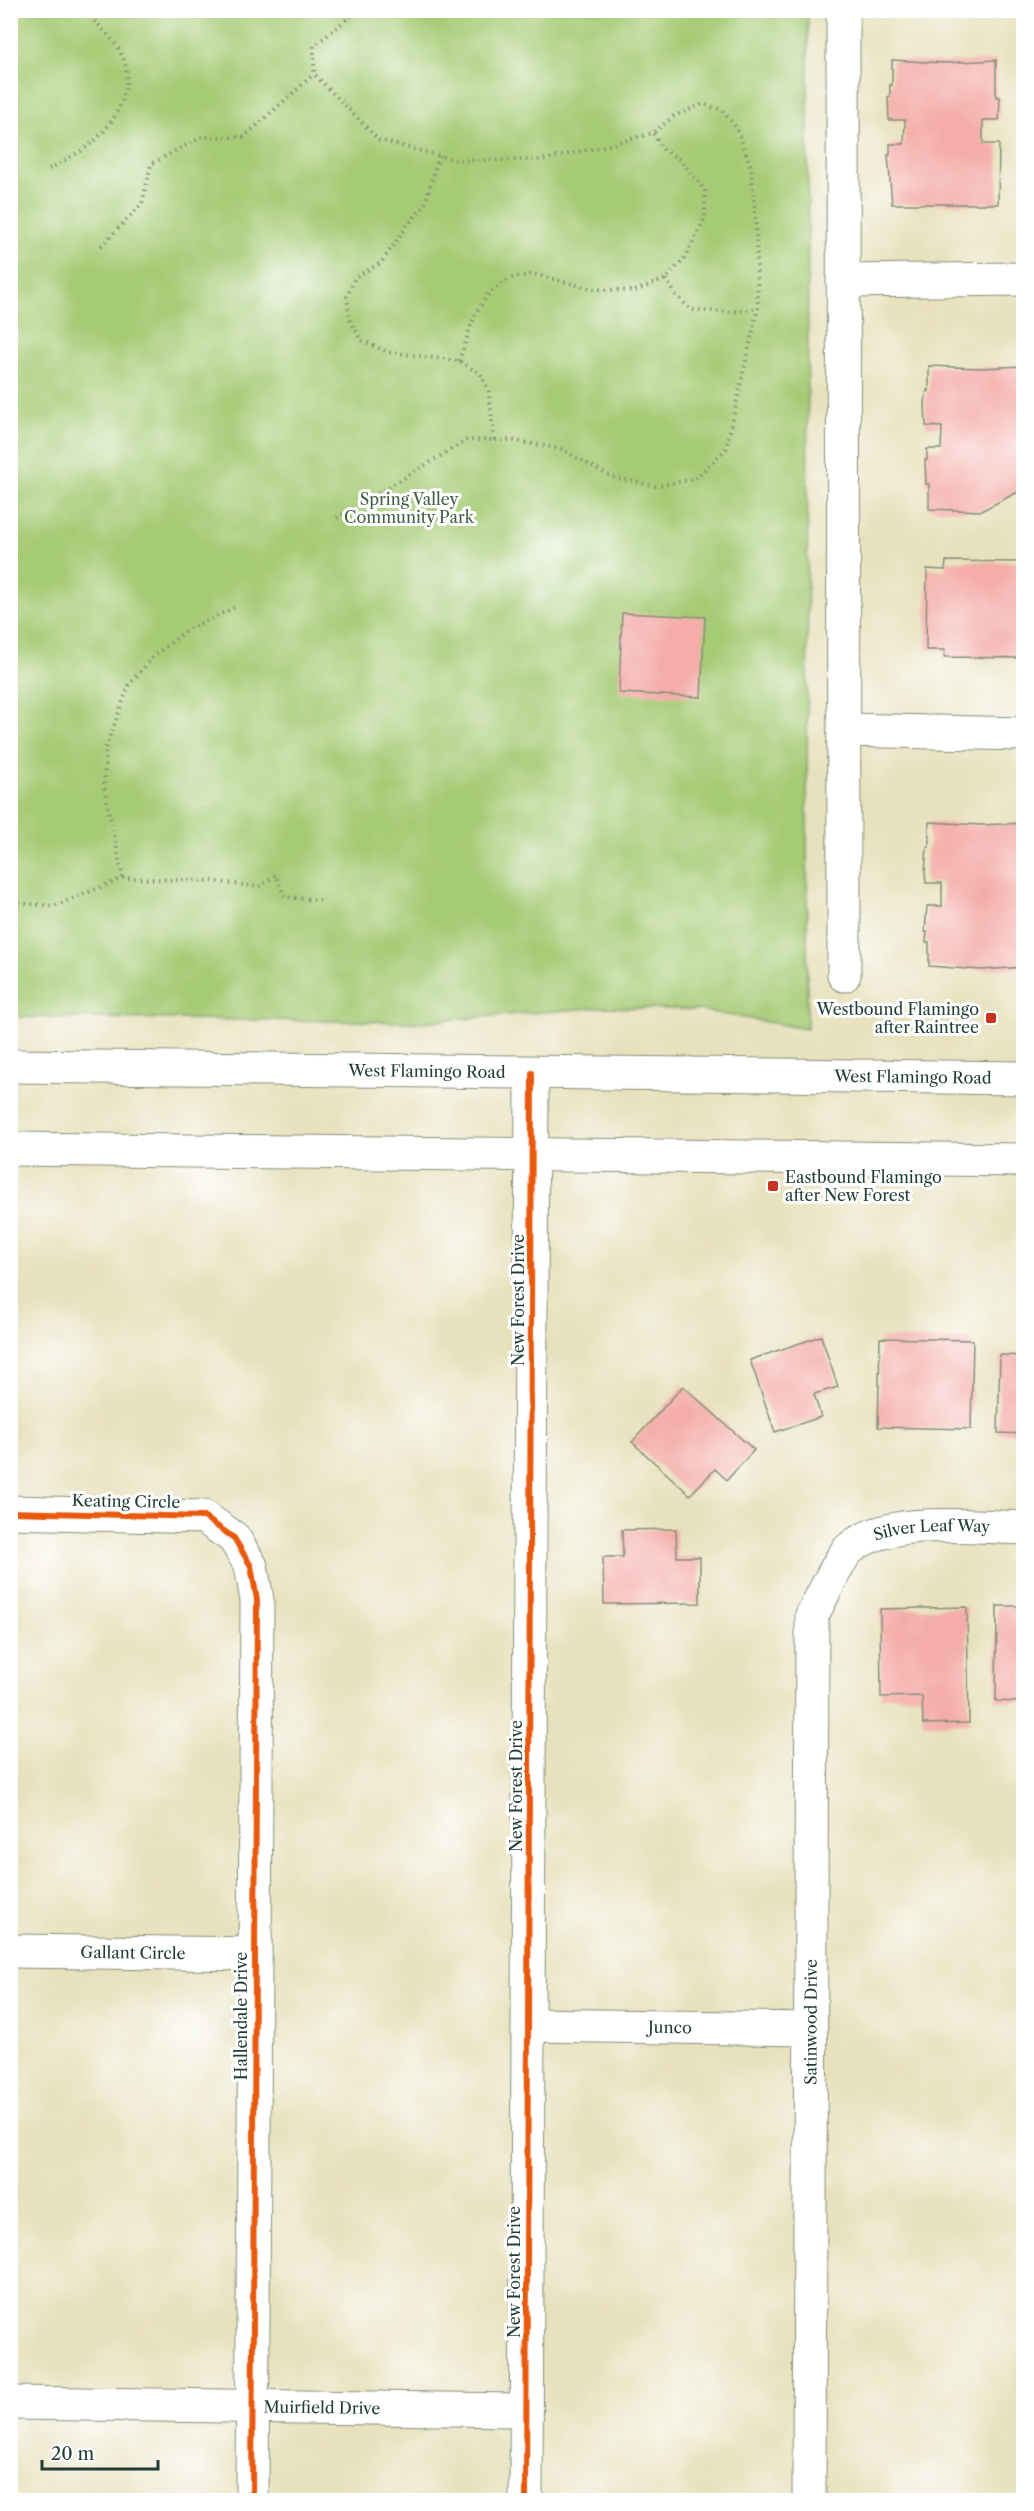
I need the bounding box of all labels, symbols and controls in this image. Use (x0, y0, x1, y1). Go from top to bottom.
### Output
park label: Spring Valley Community Park (344, 489, 475, 527)
place label: Westbound Flamingo after Raintree (815, 999, 979, 1037)
marker: Westbound Flamingo after Raintree (984, 1011, 998, 1025)
street label: West Flamingo Road (347, 1060, 506, 1082)
street label: West Flamingo Road (833, 1066, 992, 1088)
place label: Eastbound Flamingo after New Forest (785, 1167, 942, 1205)
marker: Eastbound Flamingo after New Forest (766, 1179, 780, 1193)
street label: New Forest Drive (508, 1234, 528, 1366)
street label: Keating Circle (72, 1490, 180, 1512)
street label: Silver Leaf Way (871, 1515, 992, 1544)
street label: New Forest Drive (506, 1720, 526, 1852)
street label: Gallant Circle (80, 1942, 186, 1963)
street label: Hallendale Drive (231, 1952, 251, 2080)
street label: Satinwood Drive (800, 1959, 821, 2085)
street label: Junco (645, 2017, 692, 2037)
street label: New Forest Drive (504, 2206, 524, 2338)
street label: Muirfield Drive (263, 2396, 381, 2418)
scale bar (42, 2433, 158, 2471)
text: 20 m (51, 2443, 95, 2465)

